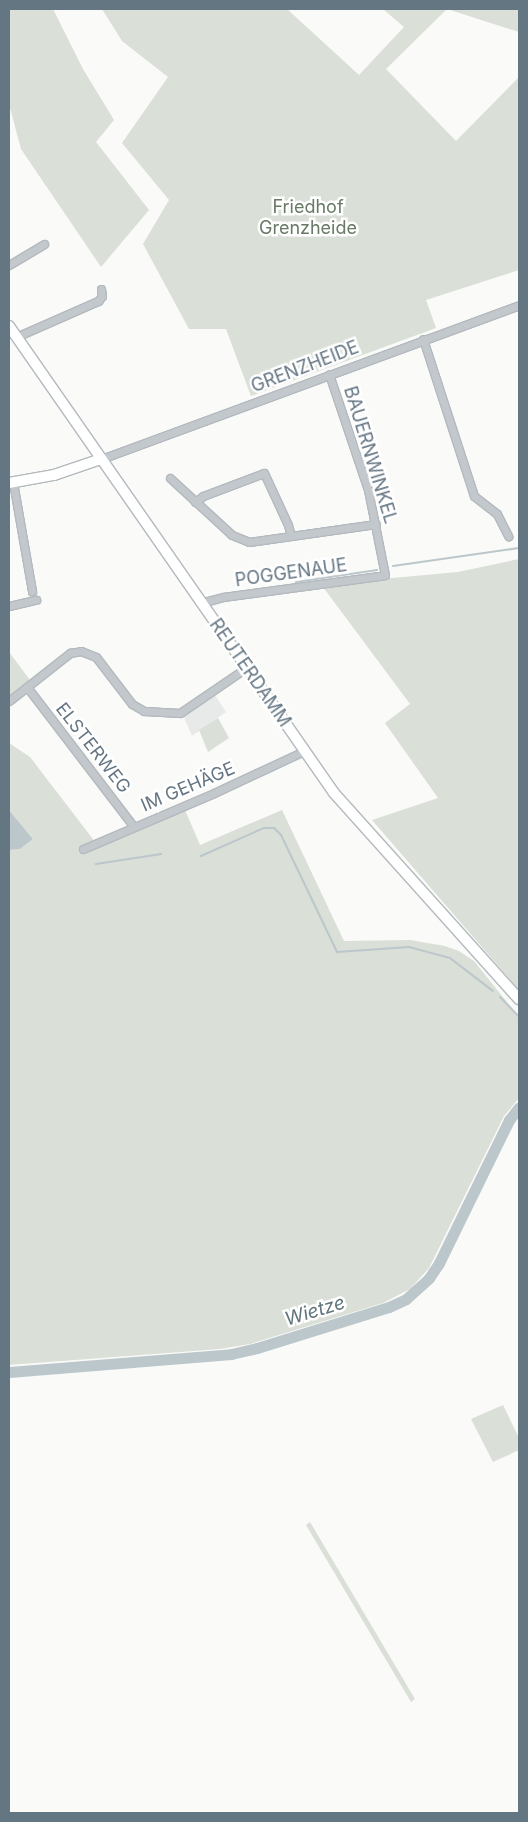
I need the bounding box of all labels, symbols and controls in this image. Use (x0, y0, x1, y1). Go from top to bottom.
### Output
park label: Friedhof Grenzheide (259, 197, 357, 240)
street label: GRENZHEIDE (248, 337, 362, 397)
street label: BAUERNWINKEL (339, 384, 401, 526)
street label: POGGENAUE (234, 554, 348, 592)
street label: REUTERDAMM (205, 615, 295, 731)
street label: ELSTERWEG (51, 699, 135, 797)
street label: IM GEHÄGE (138, 758, 238, 816)
water label: Wietze (282, 1291, 348, 1331)

